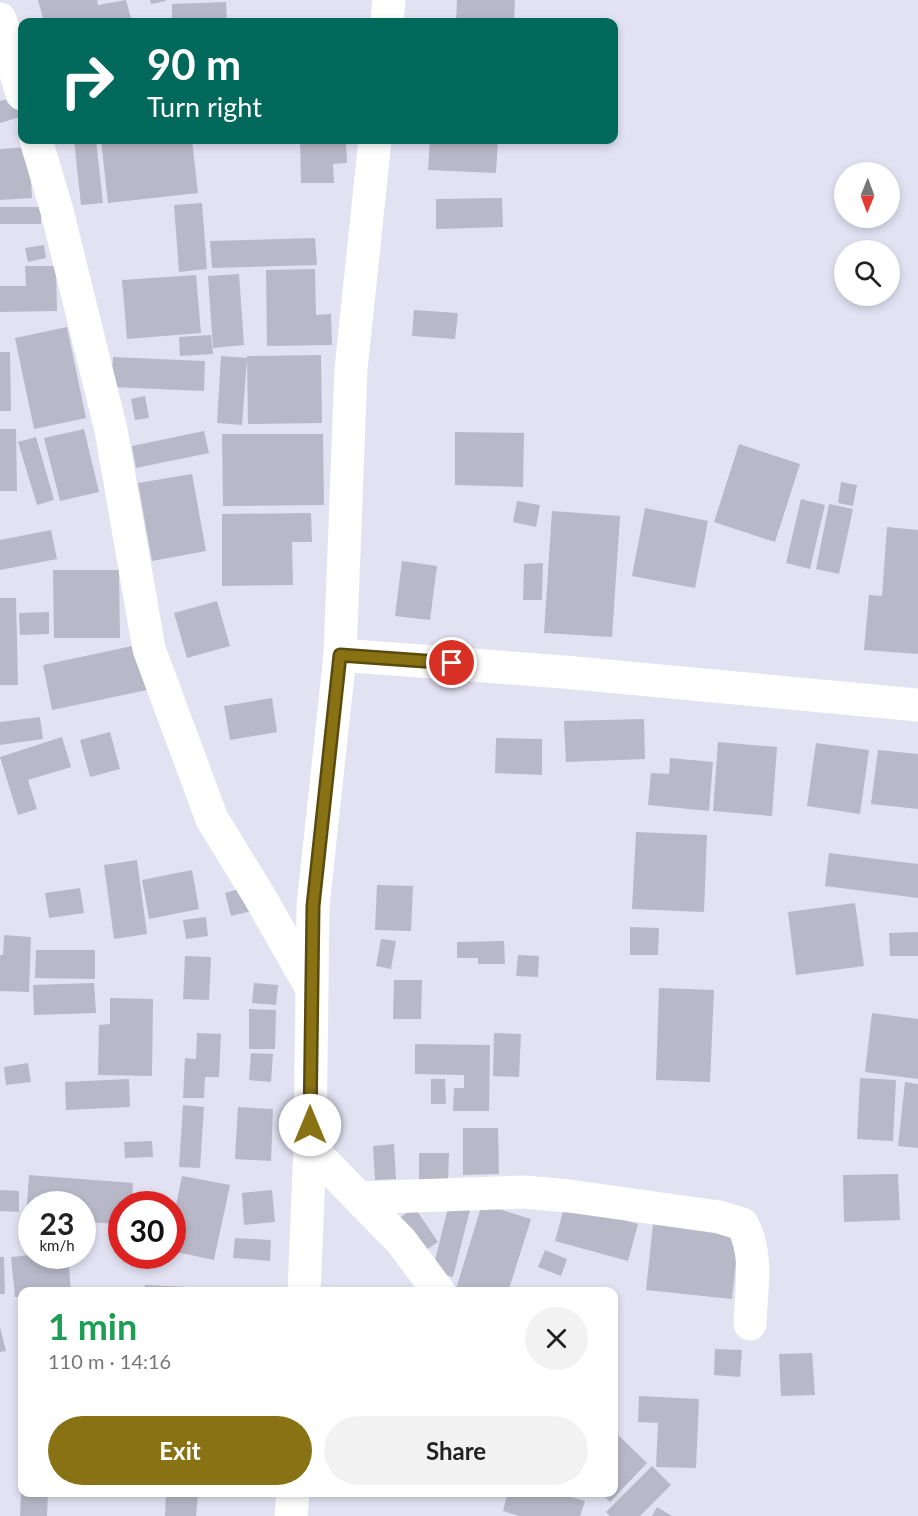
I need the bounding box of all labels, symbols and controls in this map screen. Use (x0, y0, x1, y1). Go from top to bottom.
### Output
text: 90 m (147, 39, 241, 89)
icon: right (48, 42, 126, 120)
text: Turn right (147, 90, 262, 123)
north arrow (834, 162, 900, 228)
map controls (834, 162, 900, 306)
button: search (834, 240, 900, 306)
pin (426, 637, 477, 688)
icon: arrive (435, 646, 468, 679)
position arrow (278, 1093, 342, 1157)
speed limit sign: 30 (108, 1191, 186, 1269)
text: 23 (40, 1205, 74, 1241)
text: km/h (39, 1236, 75, 1254)
text: 1 min (48, 1304, 137, 1348)
button: close (525, 1307, 588, 1370)
text: 110 m · 14:16 (48, 1349, 171, 1373)
button: Exit (48, 1416, 312, 1485)
button: Share (324, 1416, 588, 1485)

